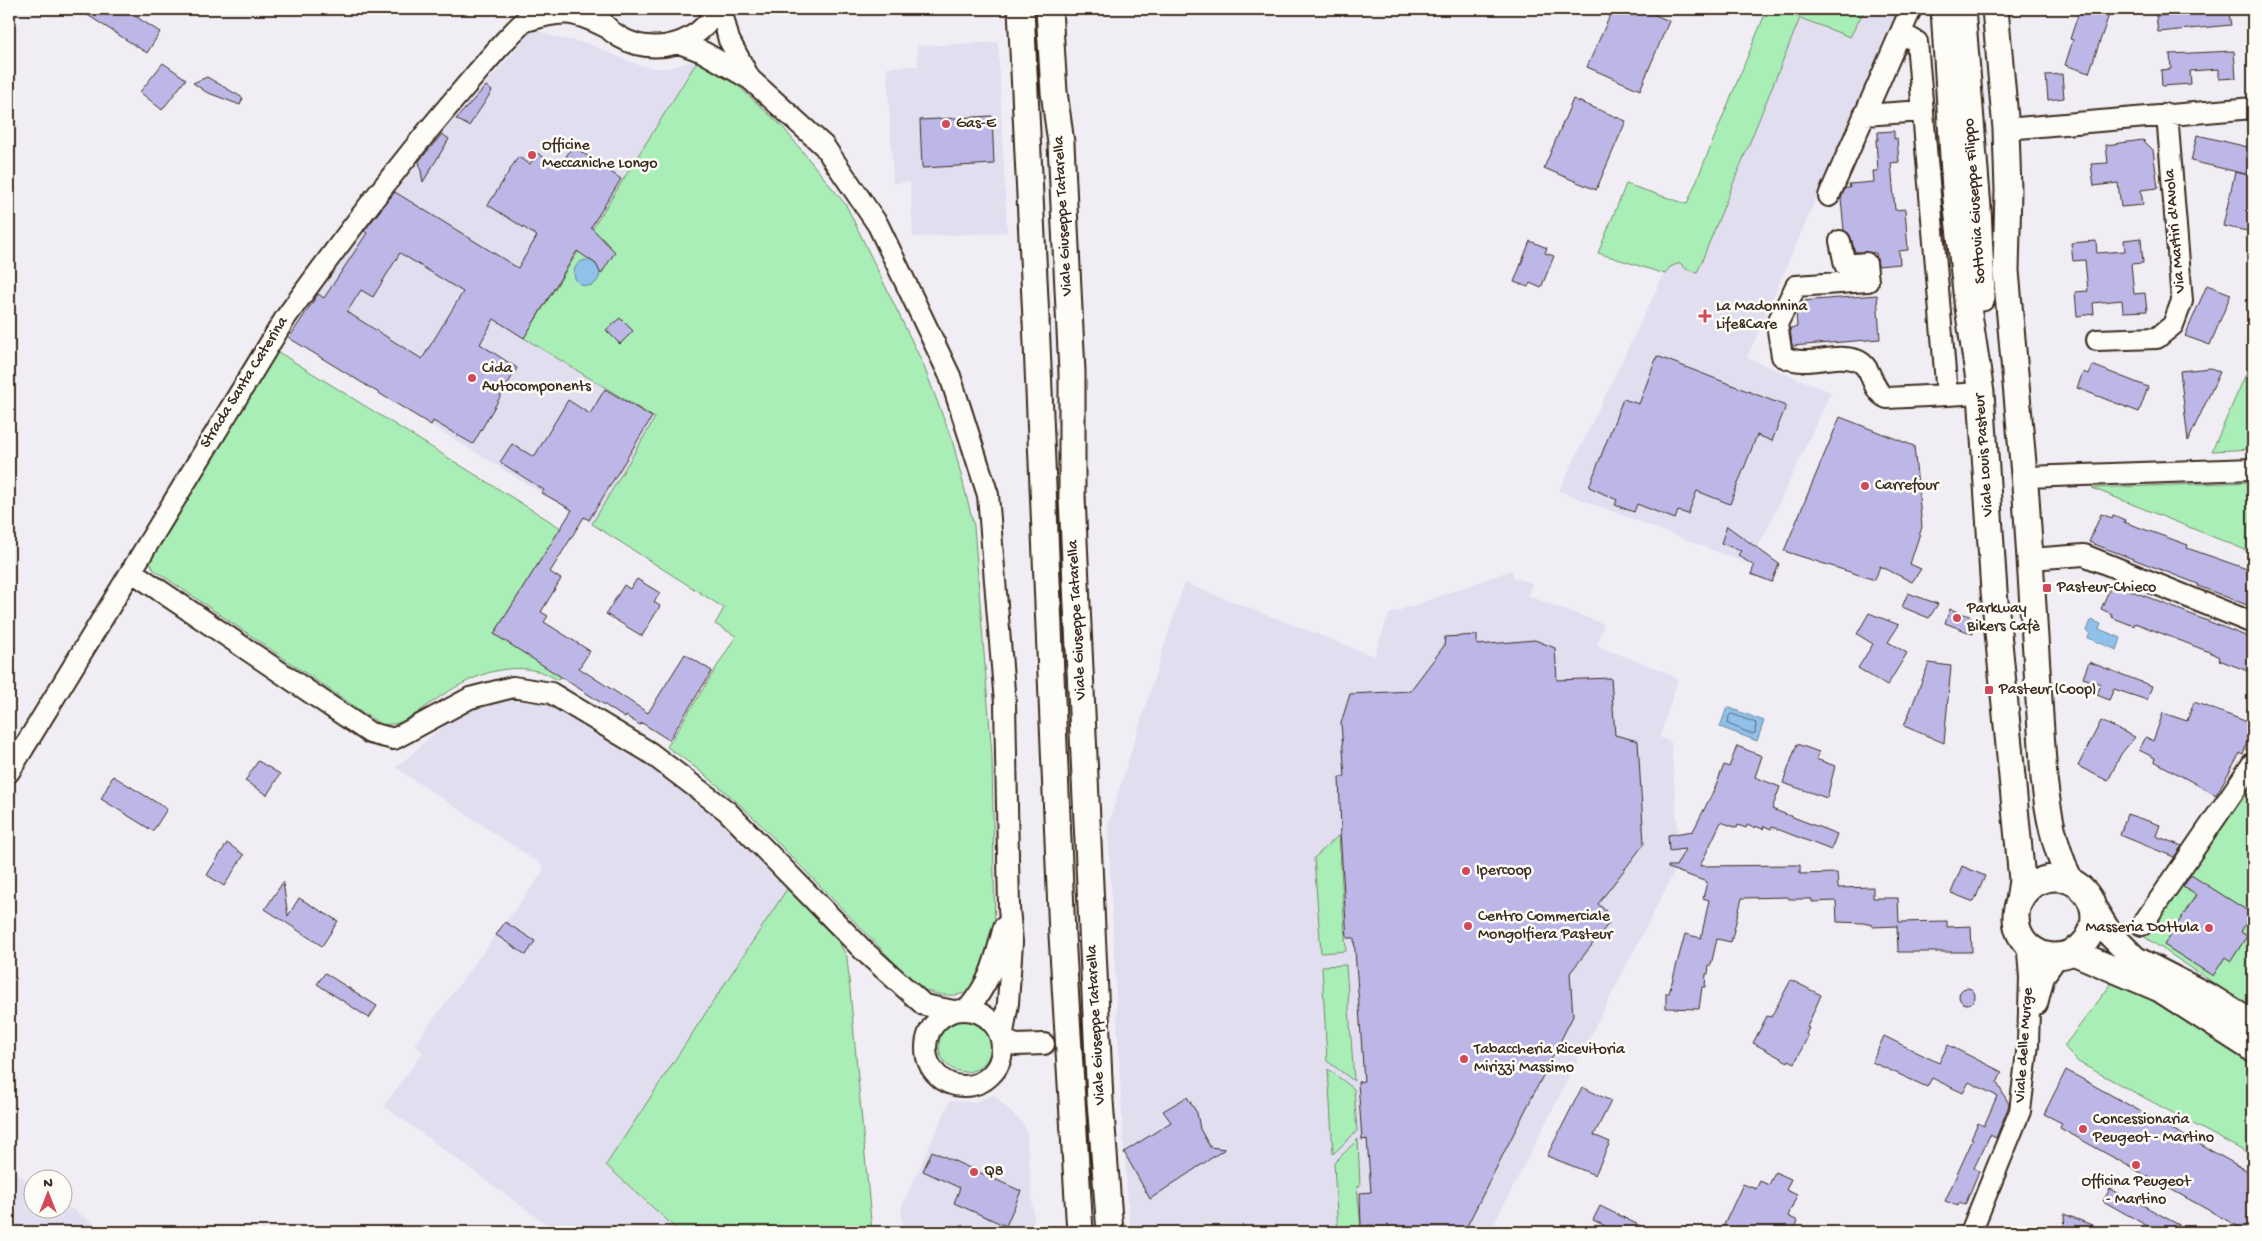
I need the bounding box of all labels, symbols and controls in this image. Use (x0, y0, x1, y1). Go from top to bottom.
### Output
place label: Gas-E (956, 115, 997, 134)
marker: Gas-E (940, 118, 952, 130)
street label: Sottovia Giuseppe Filippo (1961, 118, 1991, 284)
street label: Viale Giuseppe Tatarella (1050, 134, 1078, 297)
place label: Officine Meccaniche Longo (542, 137, 657, 174)
marker: Officine Meccaniche Longo (526, 149, 538, 161)
street label: Via Martiri d'Avola (2161, 167, 2191, 295)
place label: La Madonnina Life&Care (1716, 298, 1808, 335)
marker: La Madonnina Life&Care (1698, 309, 1712, 323)
street label: Strada Santa Caterina (197, 313, 294, 452)
place label: Cida Autocomponents (482, 360, 592, 397)
marker: Cida Autocomponents (466, 372, 478, 384)
street label: Viale Louis Pasteur (1971, 392, 1999, 518)
place label: Carrefour (1875, 477, 1940, 496)
marker: Carrefour (1859, 480, 1871, 492)
street label: Viale Giuseppe Tatarella (1064, 538, 1092, 701)
place label: Pasteur-Chieco (2056, 579, 2156, 598)
marker: Pasteur-Chieco (2041, 582, 2053, 594)
place label: Parkway Bikers Cafè (1966, 600, 2041, 637)
marker: Parkway Bikers Cafè (1951, 612, 1963, 624)
place label: Pasteur (Coop) (1998, 681, 2097, 700)
marker: Pasteur (Coop) (1983, 684, 1995, 696)
place label: Ipercoop (1476, 862, 1532, 881)
marker: Ipercoop (1460, 865, 1472, 877)
place label: Centro Commerciale Mongolfiera Pasteur (1478, 908, 1614, 945)
place label: Masseria Dottula (2085, 919, 2200, 938)
marker: Centro Commerciale Mongolfiera Pasteur (1462, 920, 1474, 932)
marker: Masseria Dottula (2203, 922, 2215, 934)
street label: Viale Giuseppe Tatarella (1083, 943, 1111, 1106)
street label: Viale delle Murge (2011, 986, 2039, 1104)
place label: Tabaccheria Ricevitoria Mirizzi Massimo (1473, 1041, 1626, 1078)
marker: Tabaccheria Ricevitoria Mirizzi Massimo (1458, 1053, 1470, 1065)
place label: Concessionaria Peugeot - Martino (2092, 1111, 2214, 1148)
marker: Concessionaria Peugeot - Martino (2077, 1123, 2089, 1135)
marker: Officina Peugeot - Martino (2130, 1159, 2142, 1171)
place label: Q8 (984, 1163, 1004, 1182)
marker: Q8 (968, 1166, 980, 1178)
north arrow (22, 1168, 72, 1218)
place label: Officina Peugeot - Martino (2082, 1173, 2192, 1210)
text: N (43, 1175, 53, 1192)

